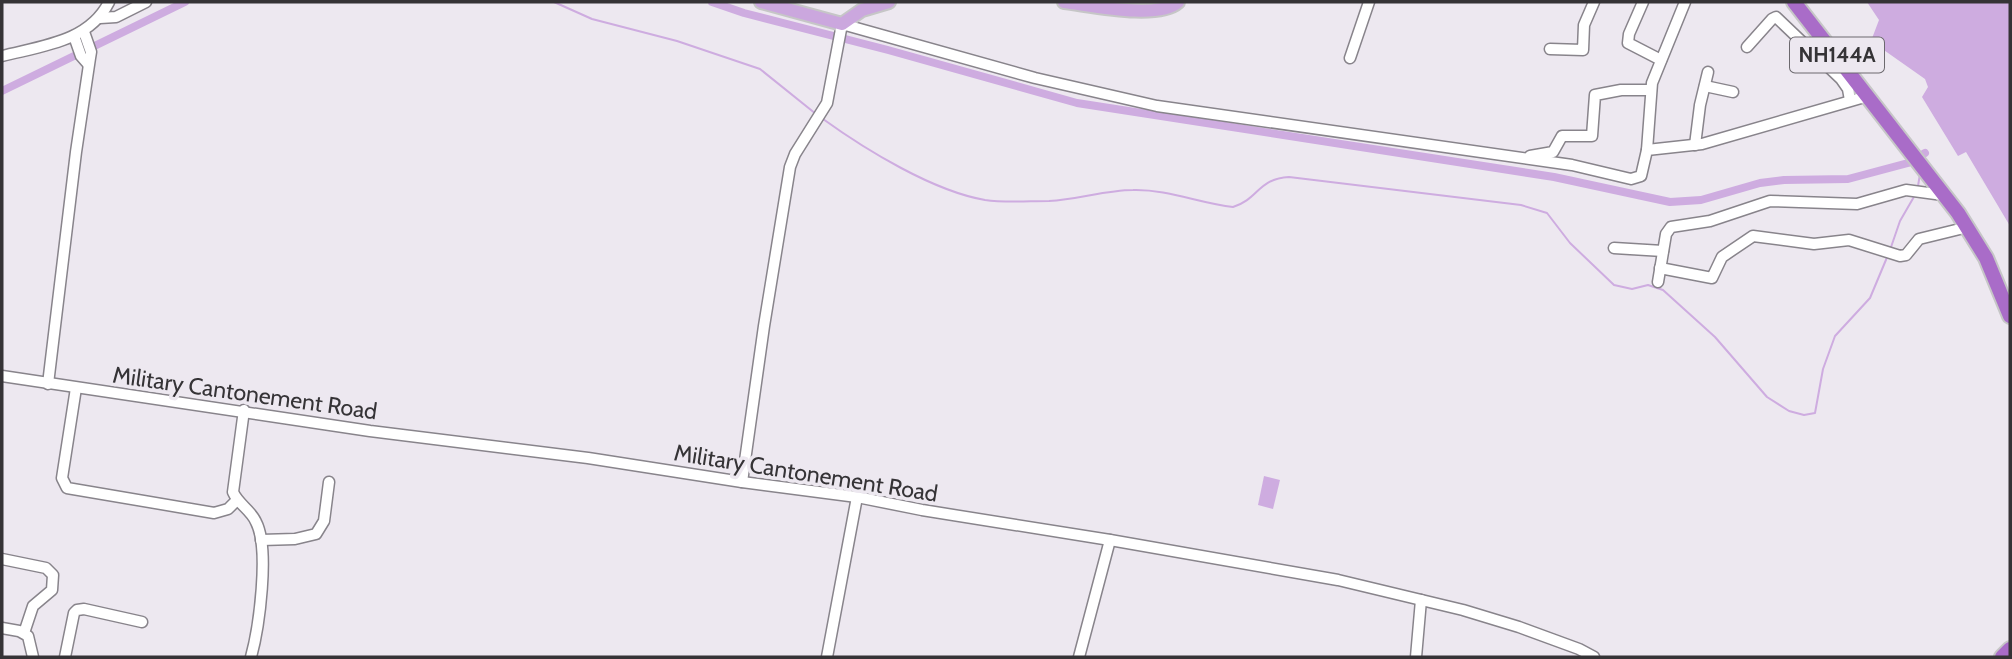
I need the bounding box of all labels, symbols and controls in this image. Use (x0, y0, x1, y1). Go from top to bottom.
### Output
road number: NH144A (1790, 38, 1884, 72)
street label: Military Cantonement Road (111, 361, 379, 425)
street label: Military Cantonement Road (672, 438, 940, 508)

